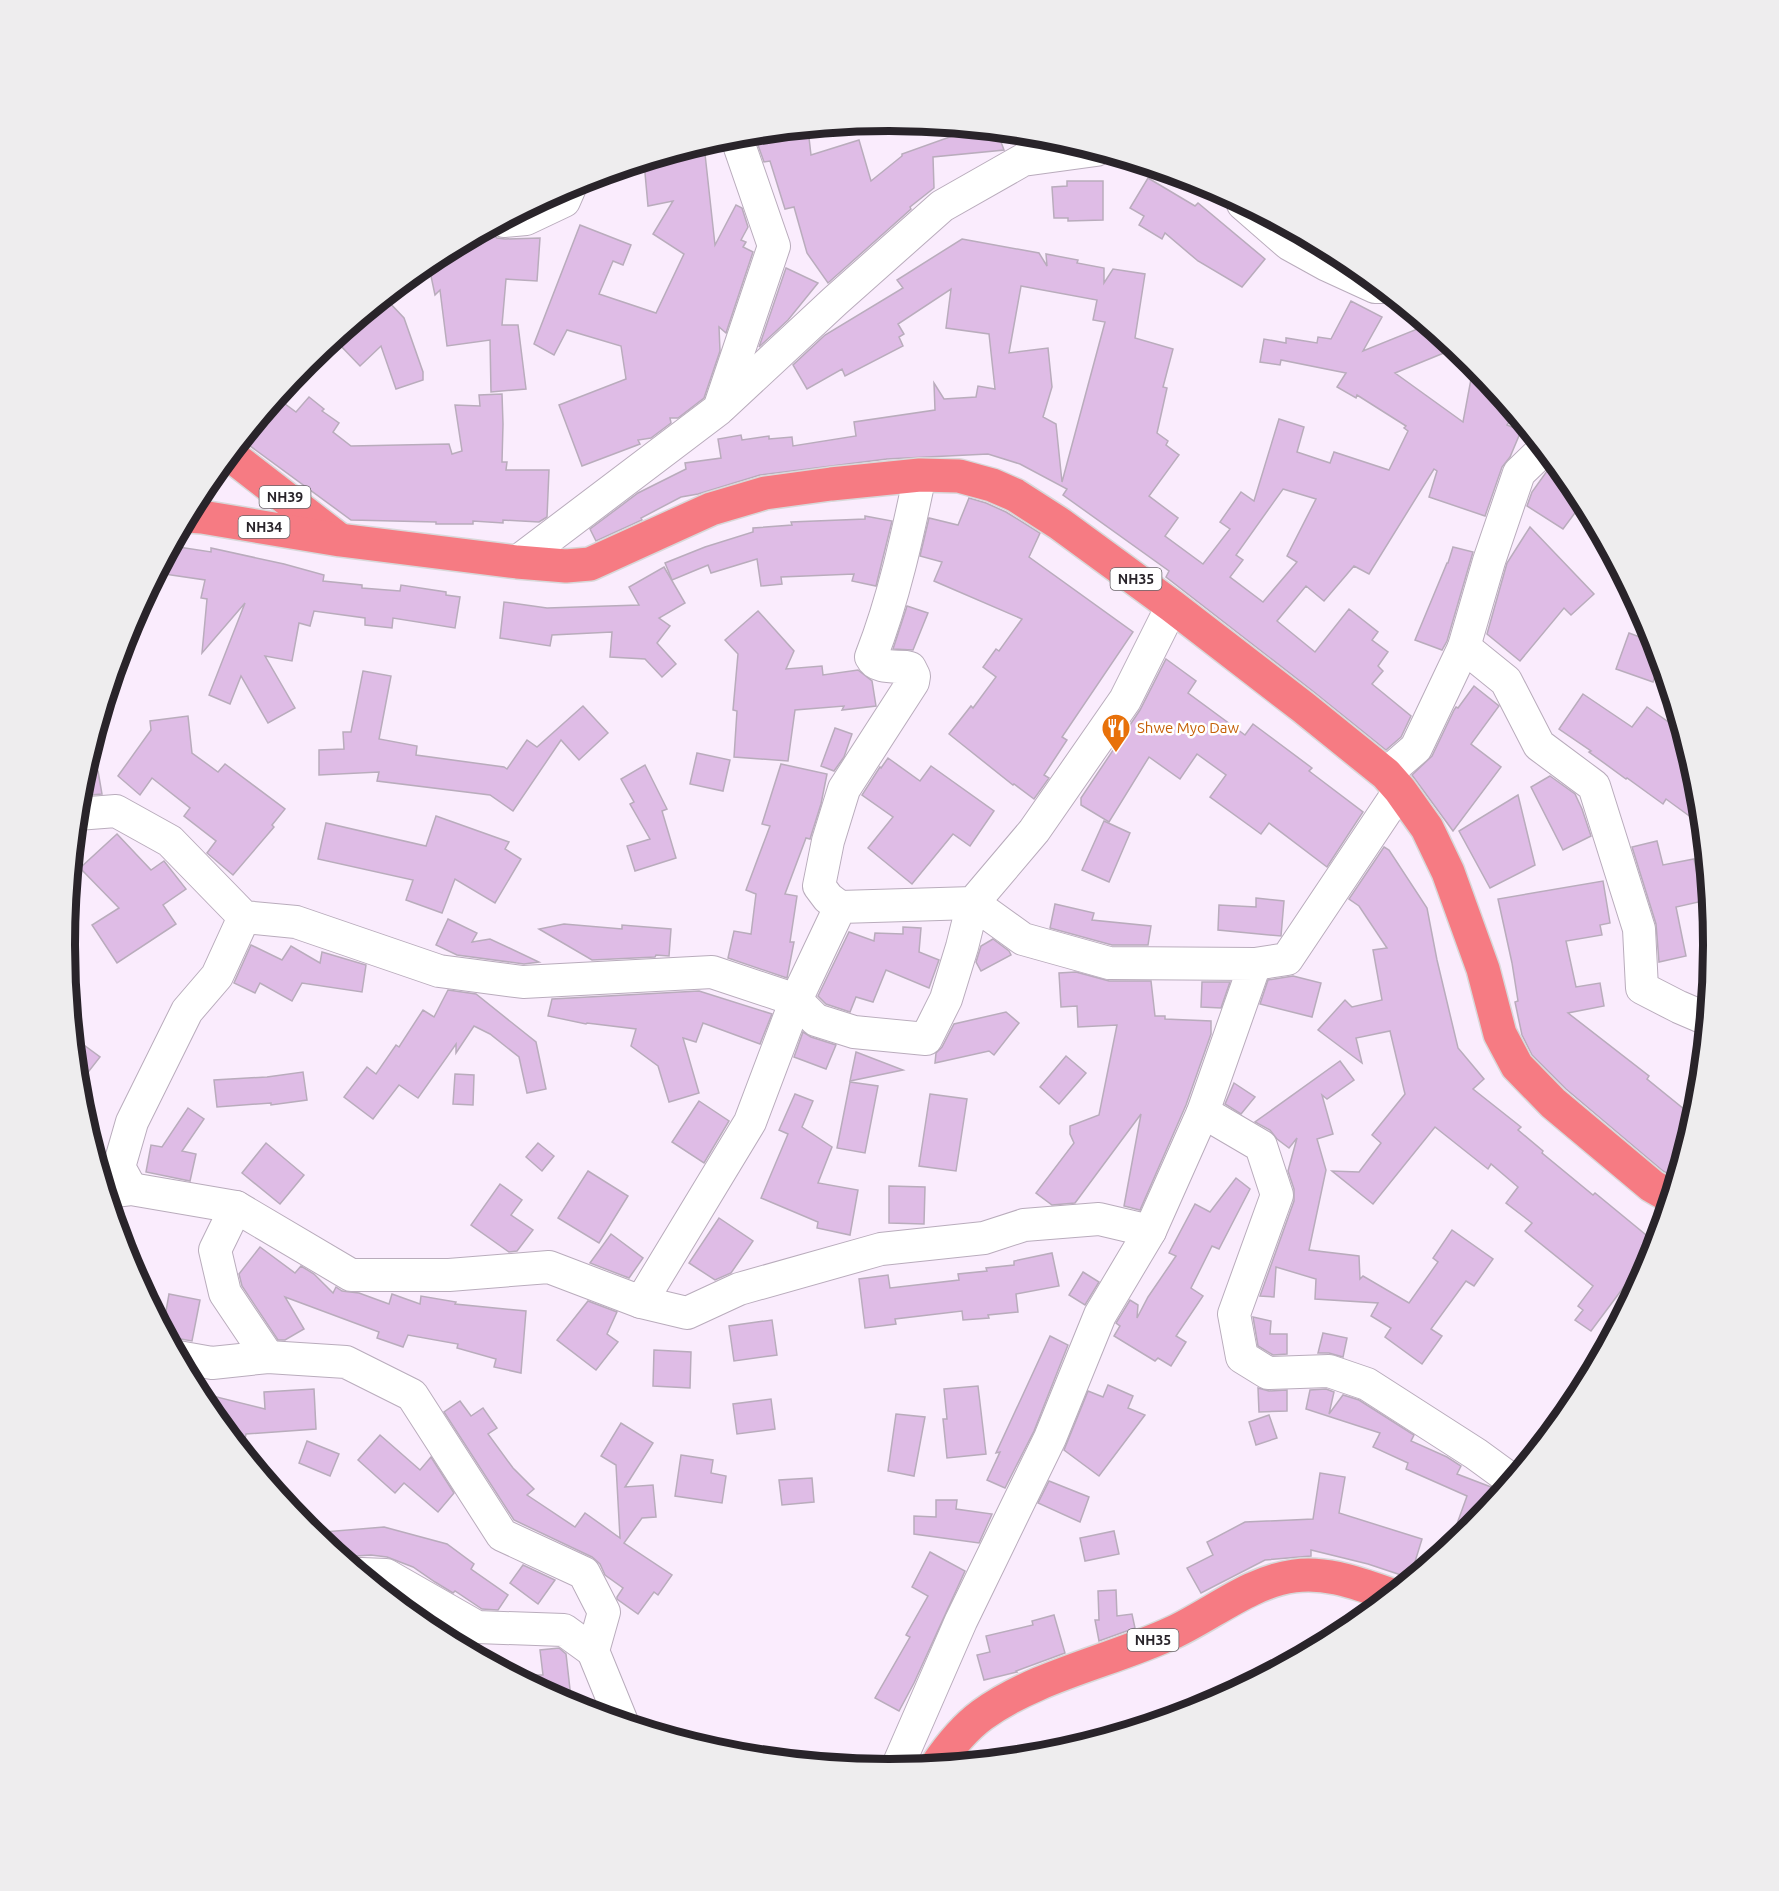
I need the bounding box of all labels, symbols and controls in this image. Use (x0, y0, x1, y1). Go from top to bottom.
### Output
road number: NH39 (260, 486, 310, 508)
road number: NH34 (238, 516, 290, 538)
road number: NH35 (1110, 568, 1162, 590)
restaurant icon: Shwe Myo Daw (1100, 712, 1132, 754)
place label: Shwe Myo Daw (1137, 719, 1239, 736)
road number: NH35 (1128, 1629, 1178, 1651)

